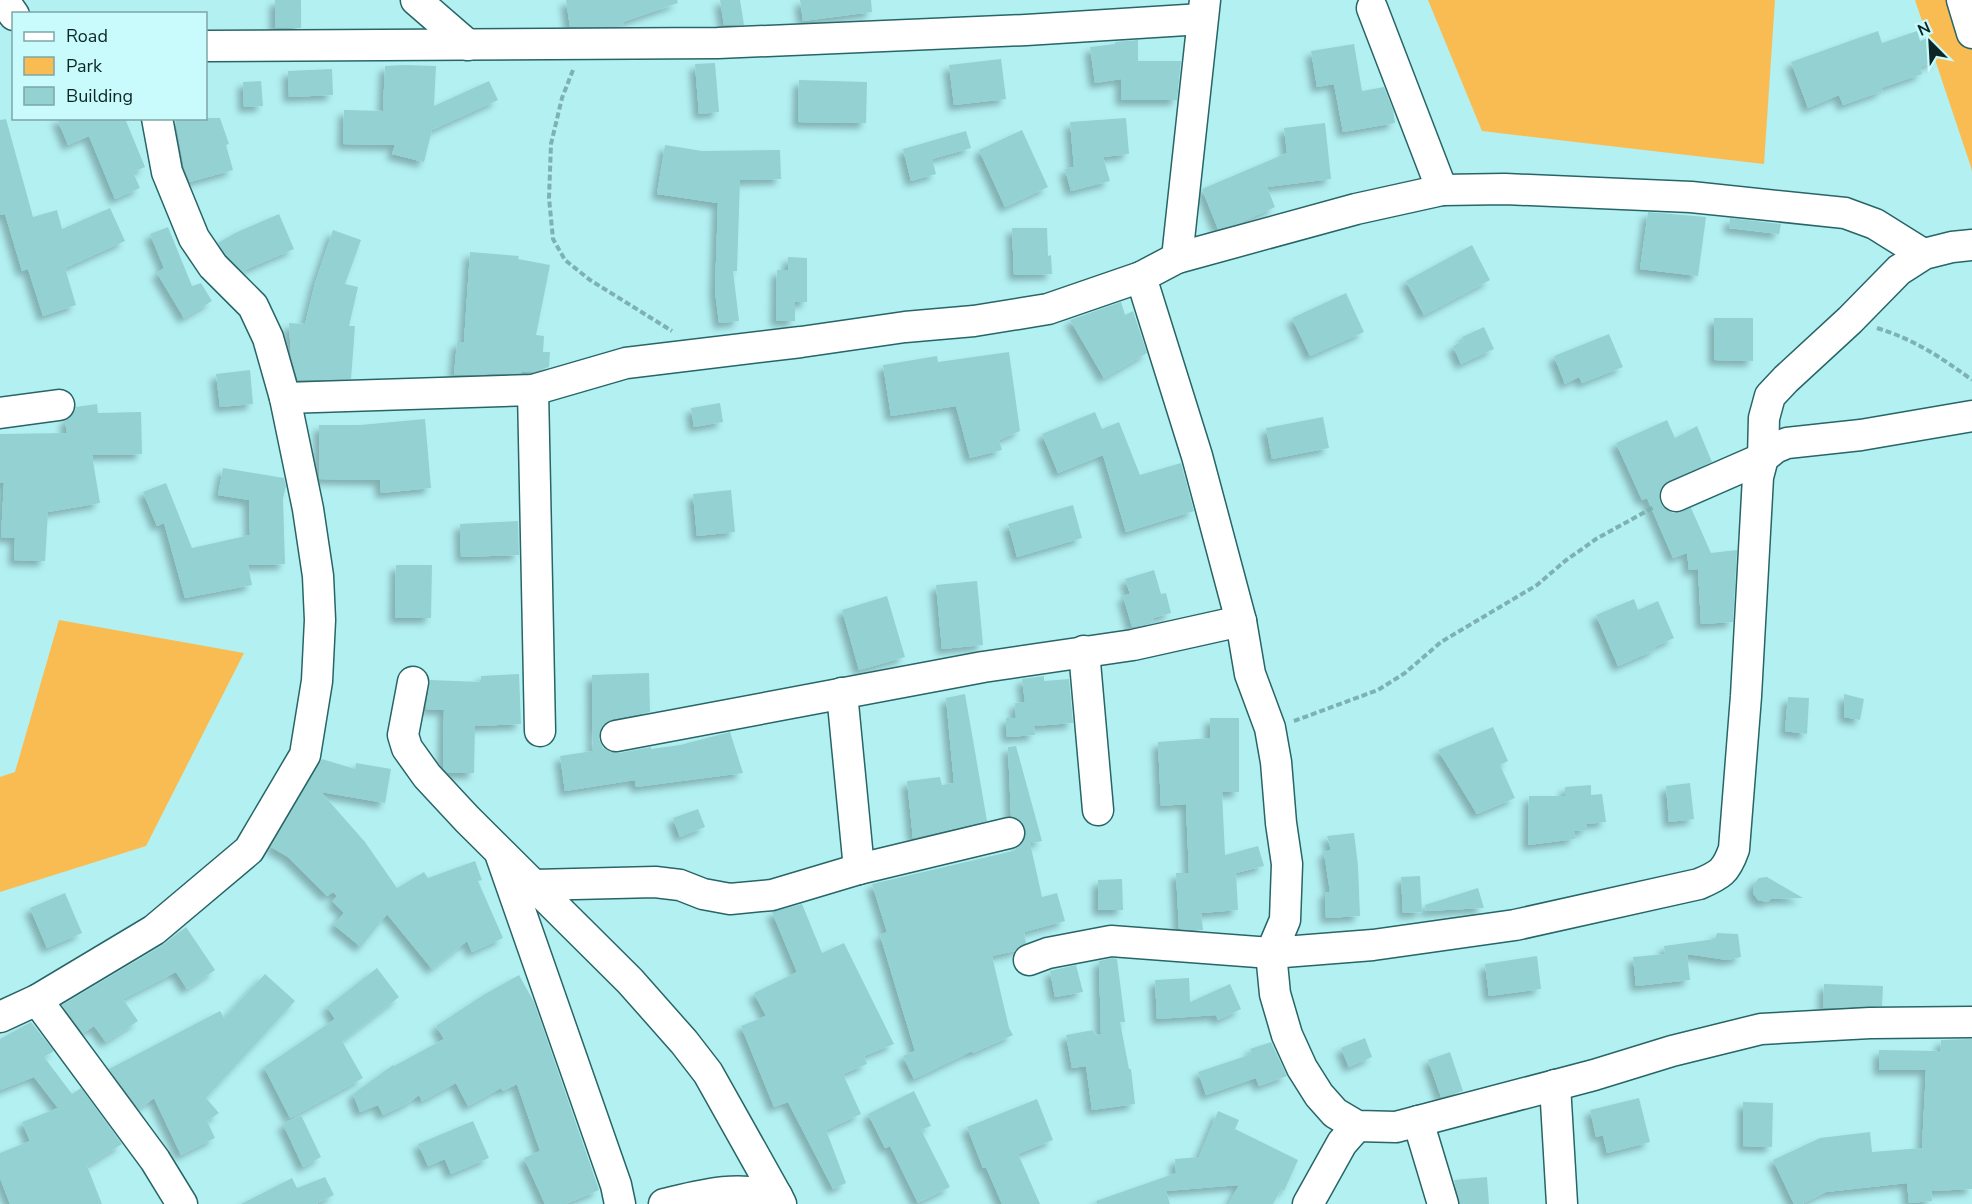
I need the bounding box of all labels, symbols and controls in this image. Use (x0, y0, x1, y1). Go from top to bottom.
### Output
legend (12, 12, 207, 120)
north arrow (1900, 12, 1960, 72)
text: N (1914, 17, 1934, 42)
text: Road (66, 24, 108, 48)
text: Park (66, 54, 103, 78)
text: Building (66, 84, 133, 108)

